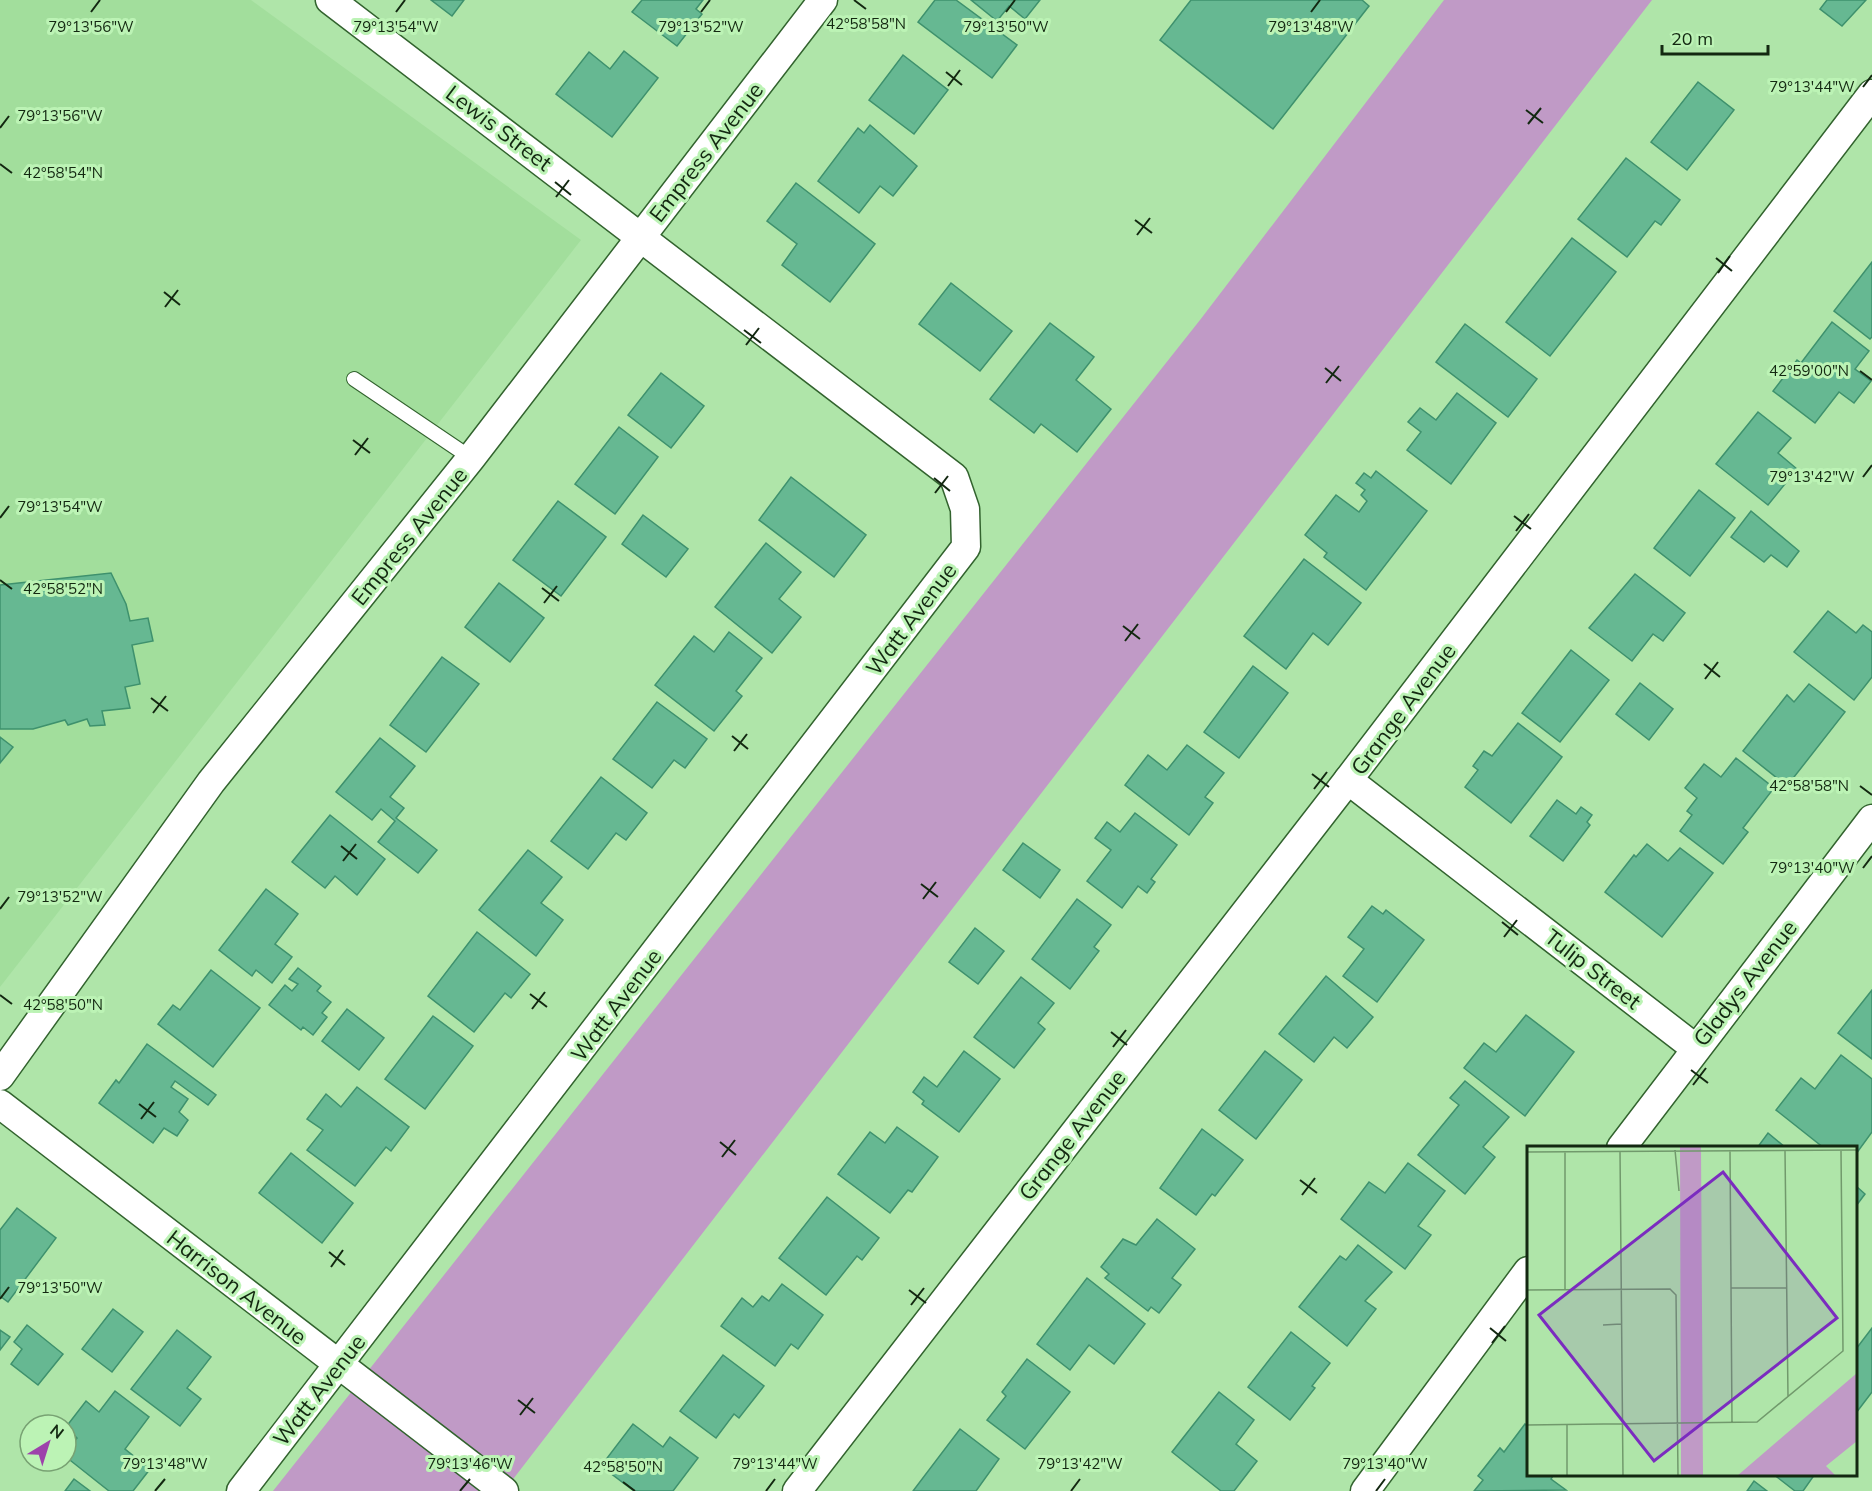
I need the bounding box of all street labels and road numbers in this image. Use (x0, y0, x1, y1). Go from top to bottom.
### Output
street label: Empress Avenue (643, 77, 769, 227)
street label: Lewis Street (440, 79, 558, 177)
street label: Empress Avenue (345, 461, 473, 611)
street label: Watt Avenue (860, 557, 962, 681)
street label: Grange Avenue (1344, 638, 1462, 780)
street label: Gladys Avenue (1687, 914, 1803, 1052)
street label: Tulip Street (1539, 923, 1647, 1016)
street label: Watt Avenue (565, 943, 667, 1067)
street label: Grange Avenue (1012, 1064, 1132, 1206)
street label: Harrison Avenue (161, 1224, 313, 1350)
street label: Watt Avenue (267, 1329, 371, 1451)

